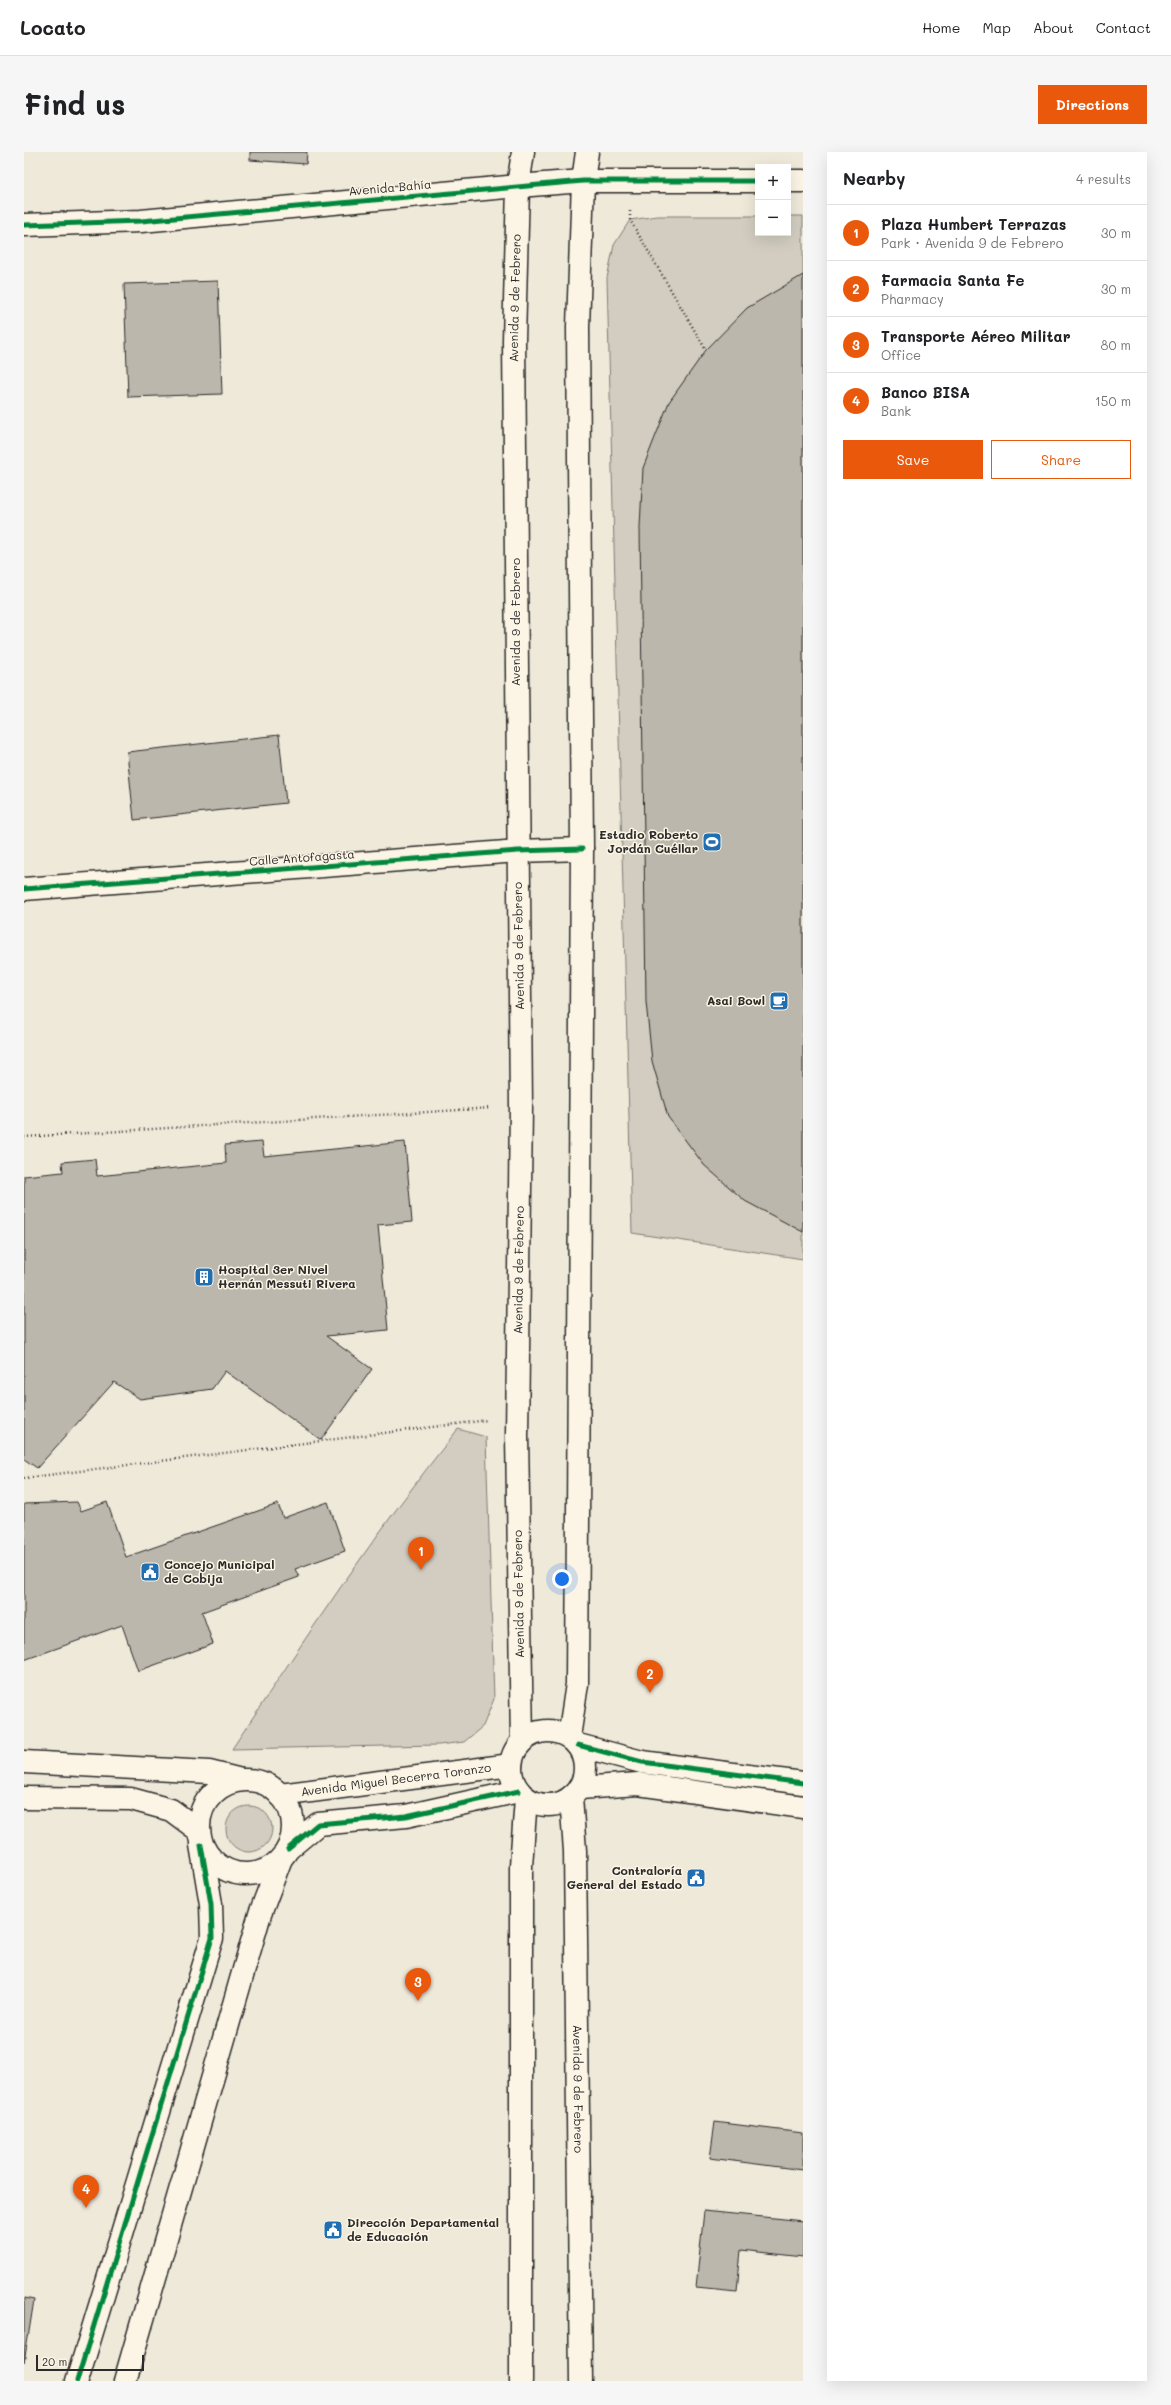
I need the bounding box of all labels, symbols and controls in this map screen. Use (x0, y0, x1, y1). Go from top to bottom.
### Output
text: Locato (20, 15, 86, 40)
text: Home (922, 18, 960, 37)
text: Map (982, 18, 1011, 37)
text: About (1033, 18, 1074, 37)
text: Contact (1096, 18, 1151, 37)
button: Directions (1038, 85, 1147, 124)
text: Find us (24, 86, 125, 122)
map controls (755, 164, 791, 236)
button: + (755, 164, 791, 200)
text: Nearby (843, 167, 905, 189)
text: 4 results (1076, 170, 1131, 187)
street label: Avenida Bahía (348, 175, 432, 199)
button: − (755, 200, 791, 236)
text: Plaza Humbert Terrazas (881, 214, 1066, 234)
text: 1 (853, 224, 859, 241)
text: 30 m (1101, 224, 1131, 241)
street label: Avenida 9 de Febrero (505, 234, 524, 362)
text: Park · Avenida 9 de Febrero (881, 234, 1063, 251)
text: Farmacia Santa Fe (881, 270, 1024, 290)
text: 2 (852, 280, 860, 297)
text: 30 m (1101, 280, 1131, 297)
text: Pharmacy (881, 290, 944, 307)
text: Transporte Aéreo Militar (881, 326, 1071, 346)
text: 3 (852, 336, 860, 353)
text: 80 m (1101, 336, 1131, 353)
text: Office (881, 346, 921, 363)
text: Banco BISA (881, 382, 970, 402)
text: 4 (852, 392, 860, 409)
text: 150 m (1095, 392, 1131, 409)
text: Bank (881, 402, 911, 419)
button: Save (843, 440, 983, 479)
button: Share (991, 440, 1131, 479)
street label: Avenida 9 de Febrero (507, 558, 523, 686)
place label: Estadio Roberto Jordán Cuéllar (599, 826, 698, 856)
sports icon: Estadio Roberto Jordán Cuéllar (701, 831, 723, 853)
street label: Calle Antofagasta (249, 845, 355, 869)
street label: Avenida 9 de Febrero (509, 882, 527, 1010)
cafe icon: Asai Bowl (768, 990, 790, 1012)
place label: Asai Bowl (707, 992, 765, 1008)
street label: Avenida 9 de Febrero (509, 1206, 527, 1334)
place label: Hospital 3er Nivel Hernán Messuti Rivera (218, 1261, 356, 1291)
building icon: Hospital 3er Nivel Hernán Messuti Rivera (193, 1266, 215, 1288)
street label: Avenida 9 de Febrero (509, 1530, 527, 1658)
pin: 1 (408, 1537, 434, 1570)
place label: Concejo Municipal de Cobija (164, 1556, 274, 1586)
public building icon: Concejo Municipal de Cobija (139, 1561, 161, 1583)
your location (552, 1569, 572, 1589)
pin: 2 (637, 1660, 663, 1693)
street label: Avenida Miguel Becerra Toranzo (300, 1759, 492, 1799)
place label: Contraloría General del Estado (567, 1862, 682, 1892)
public building icon: Contraloría General del Estado (685, 1867, 707, 1889)
pin: 3 (405, 1968, 431, 2001)
street label: Avenida 9 de Febrero (570, 2025, 587, 2153)
pin: 4 (73, 2175, 99, 2208)
place label: Dirección Departamental de Educación (347, 2214, 499, 2244)
public building icon: Dirección Departamental de Educación (322, 2219, 344, 2241)
scale bar (36, 2353, 144, 2372)
text: 20 m (42, 2354, 67, 2369)

